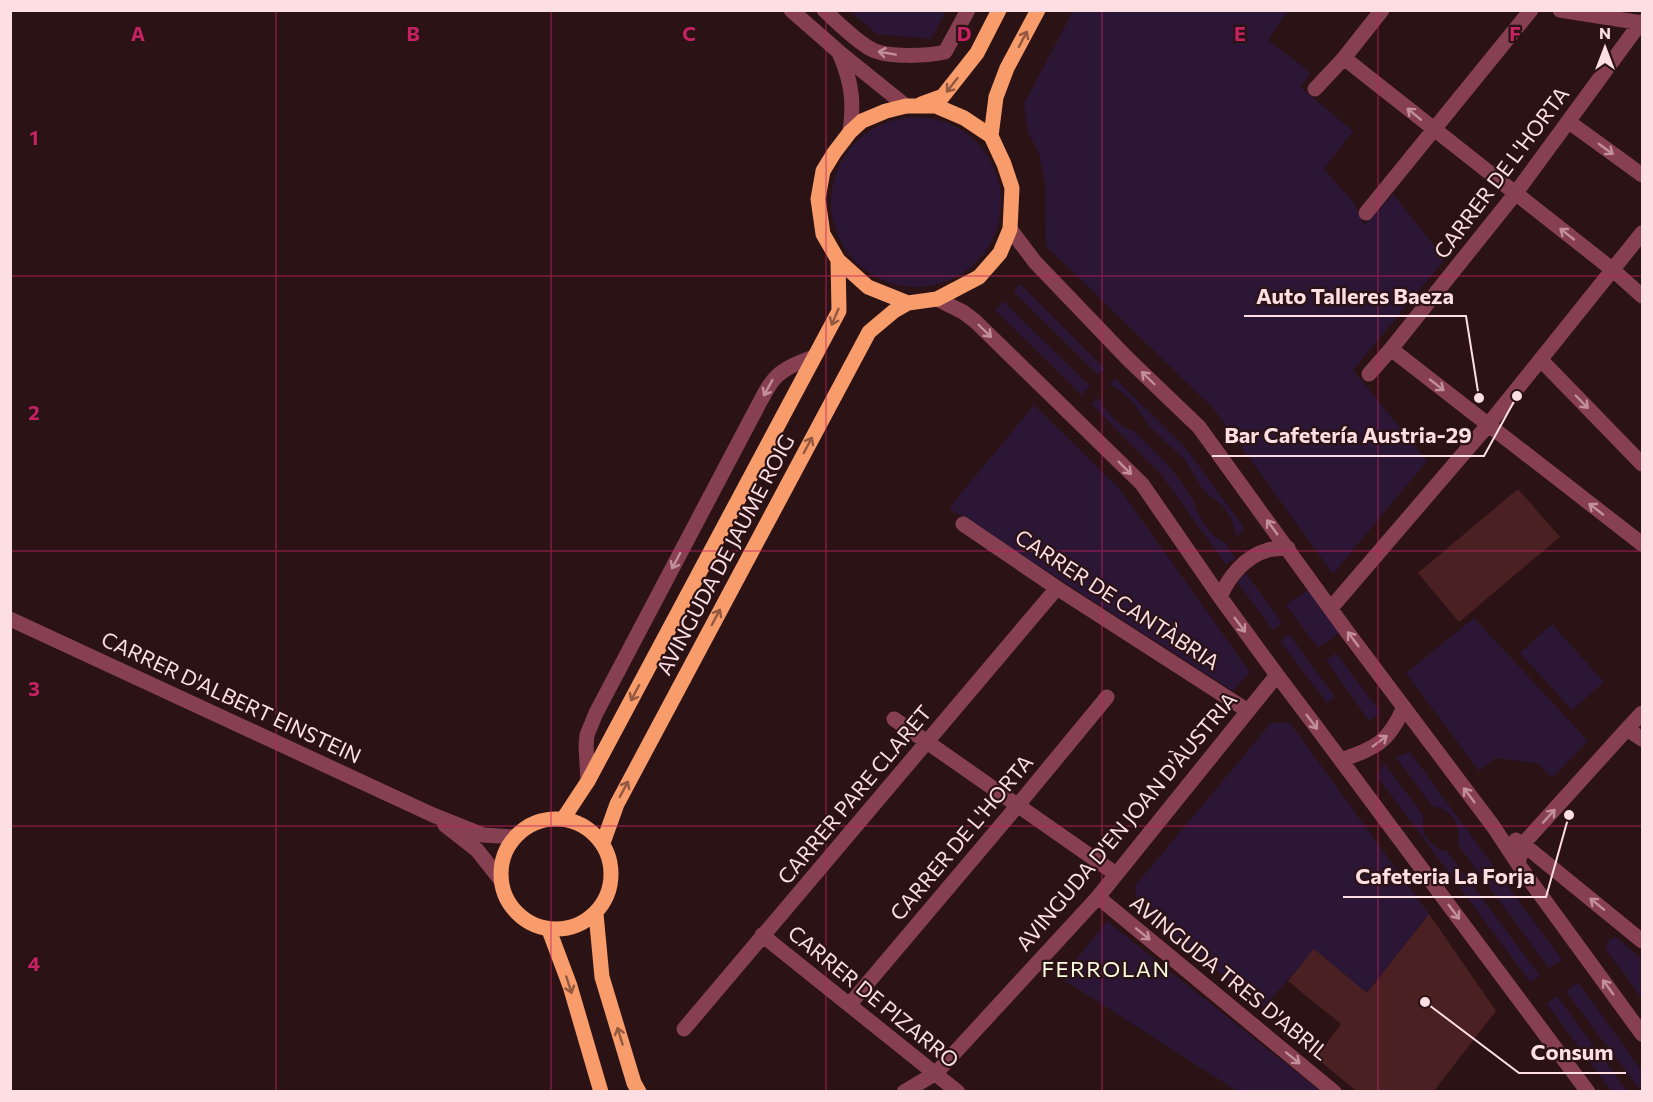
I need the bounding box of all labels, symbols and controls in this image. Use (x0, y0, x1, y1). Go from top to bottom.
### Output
north arrow (1575, 18, 1635, 78)
text: A (131, 21, 145, 45)
text: B (406, 21, 420, 45)
text: C (682, 21, 696, 45)
text: D (957, 21, 971, 45)
text: E (1234, 21, 1246, 45)
text: F (1509, 21, 1521, 45)
text: N (1599, 23, 1611, 42)
one-way arrow (1018, 31, 1029, 49)
one-way arrow (878, 47, 897, 58)
one-way arrow (945, 77, 958, 93)
street label: CARRER DE L'HORTA (1428, 81, 1574, 263)
one-way arrow (1406, 107, 1422, 120)
text: 1 (29, 125, 39, 149)
one-way arrow (1597, 143, 1613, 155)
one-way arrow (1559, 228, 1575, 241)
callout: Auto Talleres Baeza (1244, 276, 1466, 316)
text: Auto Talleres Baeza (1256, 282, 1454, 309)
one-way arrow (829, 308, 840, 326)
one-way arrow (978, 324, 993, 338)
one-way arrow (1140, 370, 1155, 385)
one-way arrow (1429, 378, 1445, 391)
one-way arrow (762, 379, 773, 397)
one-way arrow (1574, 394, 1589, 409)
text: 2 (28, 400, 40, 424)
callout: Bar Cafetería Austria-29 (1212, 416, 1484, 456)
text: Bar Cafetería Austria-29 (1224, 421, 1472, 448)
street label: AVINGUDA DE JAUME ROIG (651, 430, 799, 679)
one-way arrow (802, 437, 814, 454)
one-way arrow (1117, 460, 1132, 475)
one-way arrow (1589, 502, 1605, 515)
one-way arrow (1266, 519, 1279, 535)
street label: CARRER DE CANTÀBRIA (1011, 523, 1225, 674)
one-way arrow (670, 551, 682, 569)
one-way arrow (710, 609, 722, 626)
one-way arrow (1234, 616, 1246, 632)
street label: CARRER D'ALBERT EINSTEIN (98, 625, 365, 768)
one-way arrow (1346, 631, 1359, 647)
text: 3 (28, 676, 40, 700)
one-way arrow (629, 684, 641, 701)
street label: AVINGUDA D'EN JOAN D'ÀUSTRIA (1010, 687, 1241, 955)
street label: CARRER PARE CLARET (772, 700, 936, 888)
one-way arrow (1306, 713, 1319, 729)
one-way arrow (1371, 735, 1387, 748)
street label: CARRER DE L'HORTA (884, 749, 1037, 925)
one-way arrow (618, 781, 630, 798)
one-way arrow (1463, 787, 1476, 803)
one-way arrow (1542, 809, 1556, 824)
callout: Cafeteria La Forja (1343, 857, 1546, 897)
text: Cafeteria La Forja (1355, 862, 1535, 889)
street label: AVINGUDA TRES D'ABRIL (1126, 889, 1334, 1065)
one-way arrow (1590, 897, 1605, 911)
one-way arrow (1448, 903, 1460, 919)
street label: CARRER DE PIZARRO (784, 919, 964, 1072)
one-way arrow (1135, 928, 1151, 941)
text: 4 (28, 951, 40, 975)
district label: FERROLAN (1041, 955, 1171, 982)
one-way arrow (565, 975, 576, 994)
one-way arrow (1602, 979, 1614, 995)
one-way arrow (614, 1027, 625, 1046)
callout: Consum (1519, 1033, 1626, 1073)
text: Consum (1531, 1038, 1613, 1065)
one-way arrow (1285, 1052, 1301, 1065)

